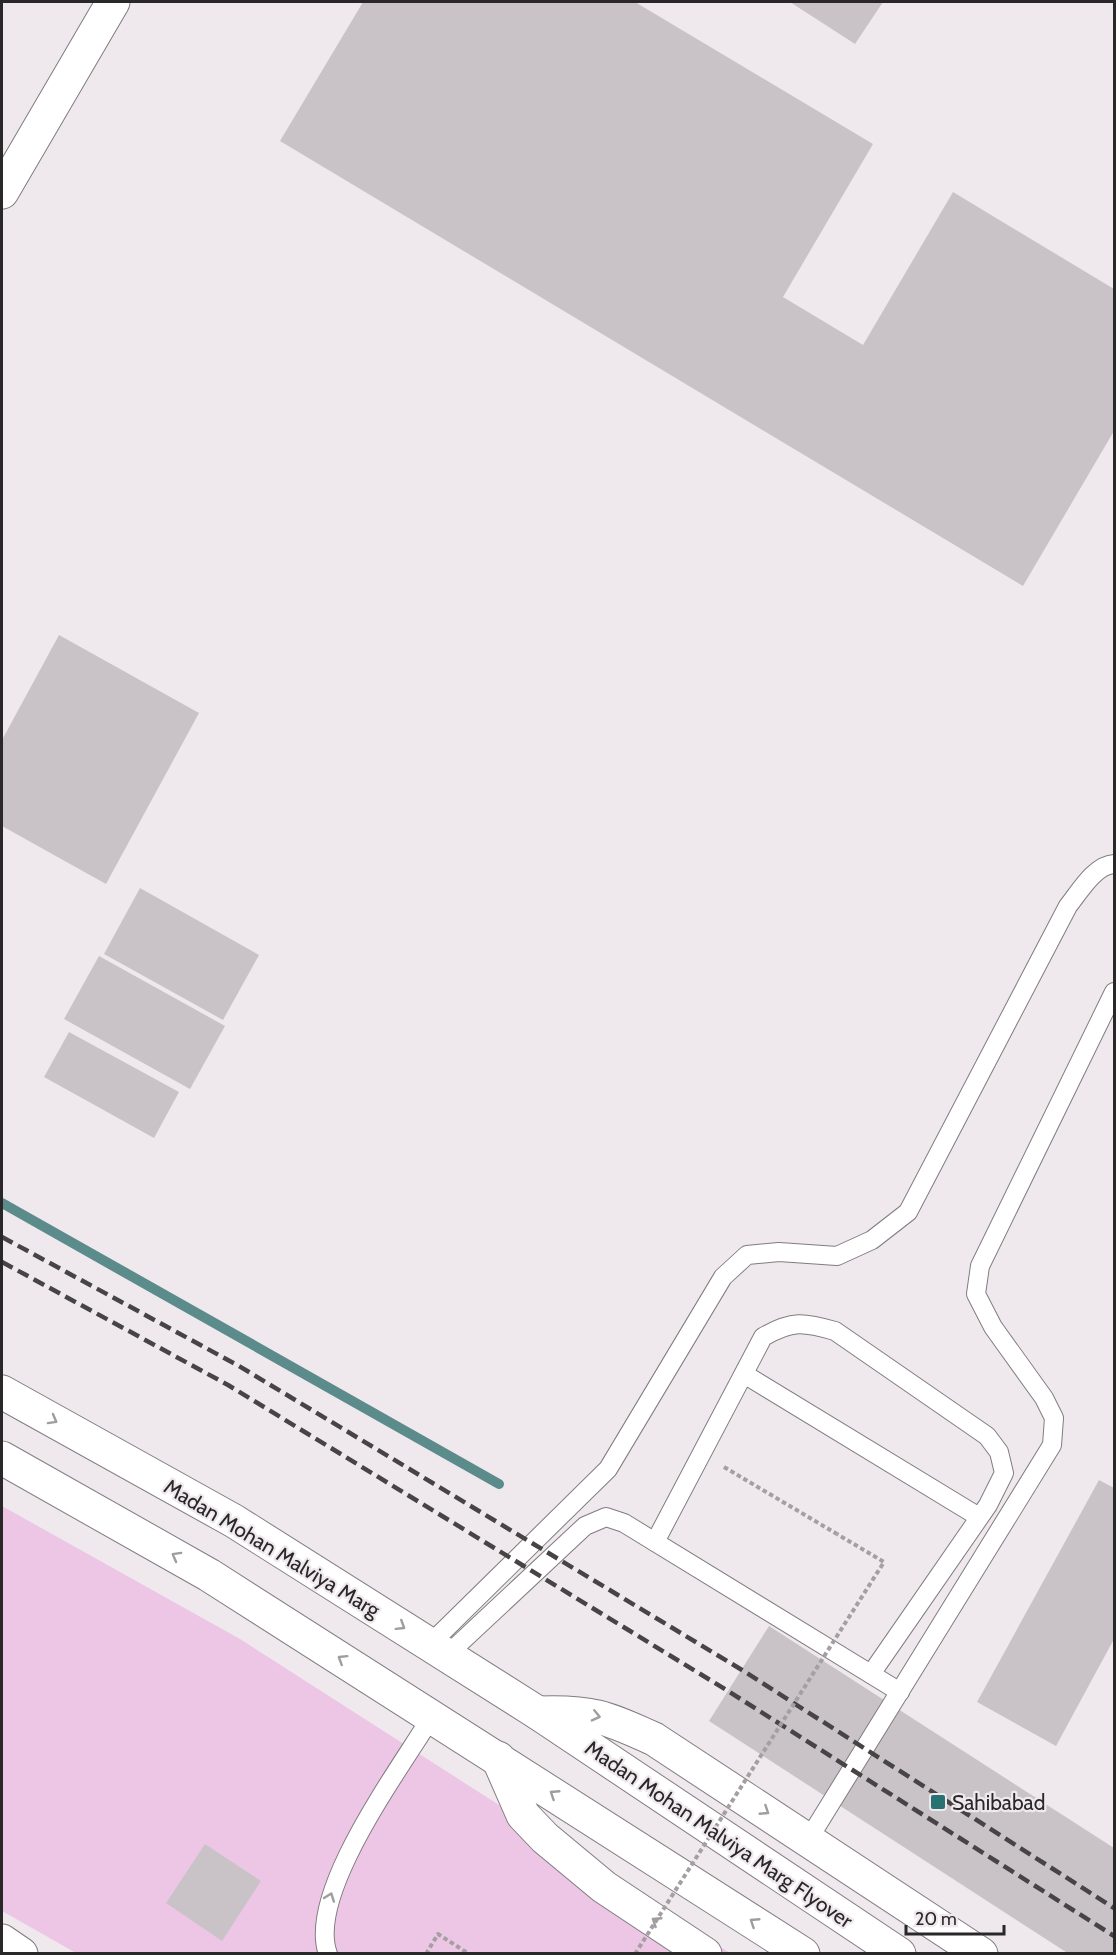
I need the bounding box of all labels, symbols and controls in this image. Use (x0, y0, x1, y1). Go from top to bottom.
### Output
one-way arrow (46, 1413, 57, 1424)
street label: Madan Mohan Malviya Marg (160, 1474, 385, 1623)
one-way arrow (172, 1552, 183, 1563)
one-way arrow (394, 1619, 405, 1630)
one-way arrow (338, 1655, 349, 1666)
one-way arrow (591, 1708, 601, 1721)
street label: Madan Mohan Malviya Marg Flyover (581, 1735, 858, 1933)
one-way arrow (550, 1790, 560, 1802)
place label: Sahibabad (952, 1790, 1045, 1815)
marker: Sahibabad (929, 1793, 947, 1811)
one-way arrow (758, 1804, 769, 1815)
one-way arrow (322, 1892, 335, 1903)
scale bar (906, 1898, 1004, 1936)
text: 20 m (915, 1908, 957, 1930)
one-way arrow (750, 1917, 760, 1929)
one-way arrow (652, 1918, 663, 1929)

